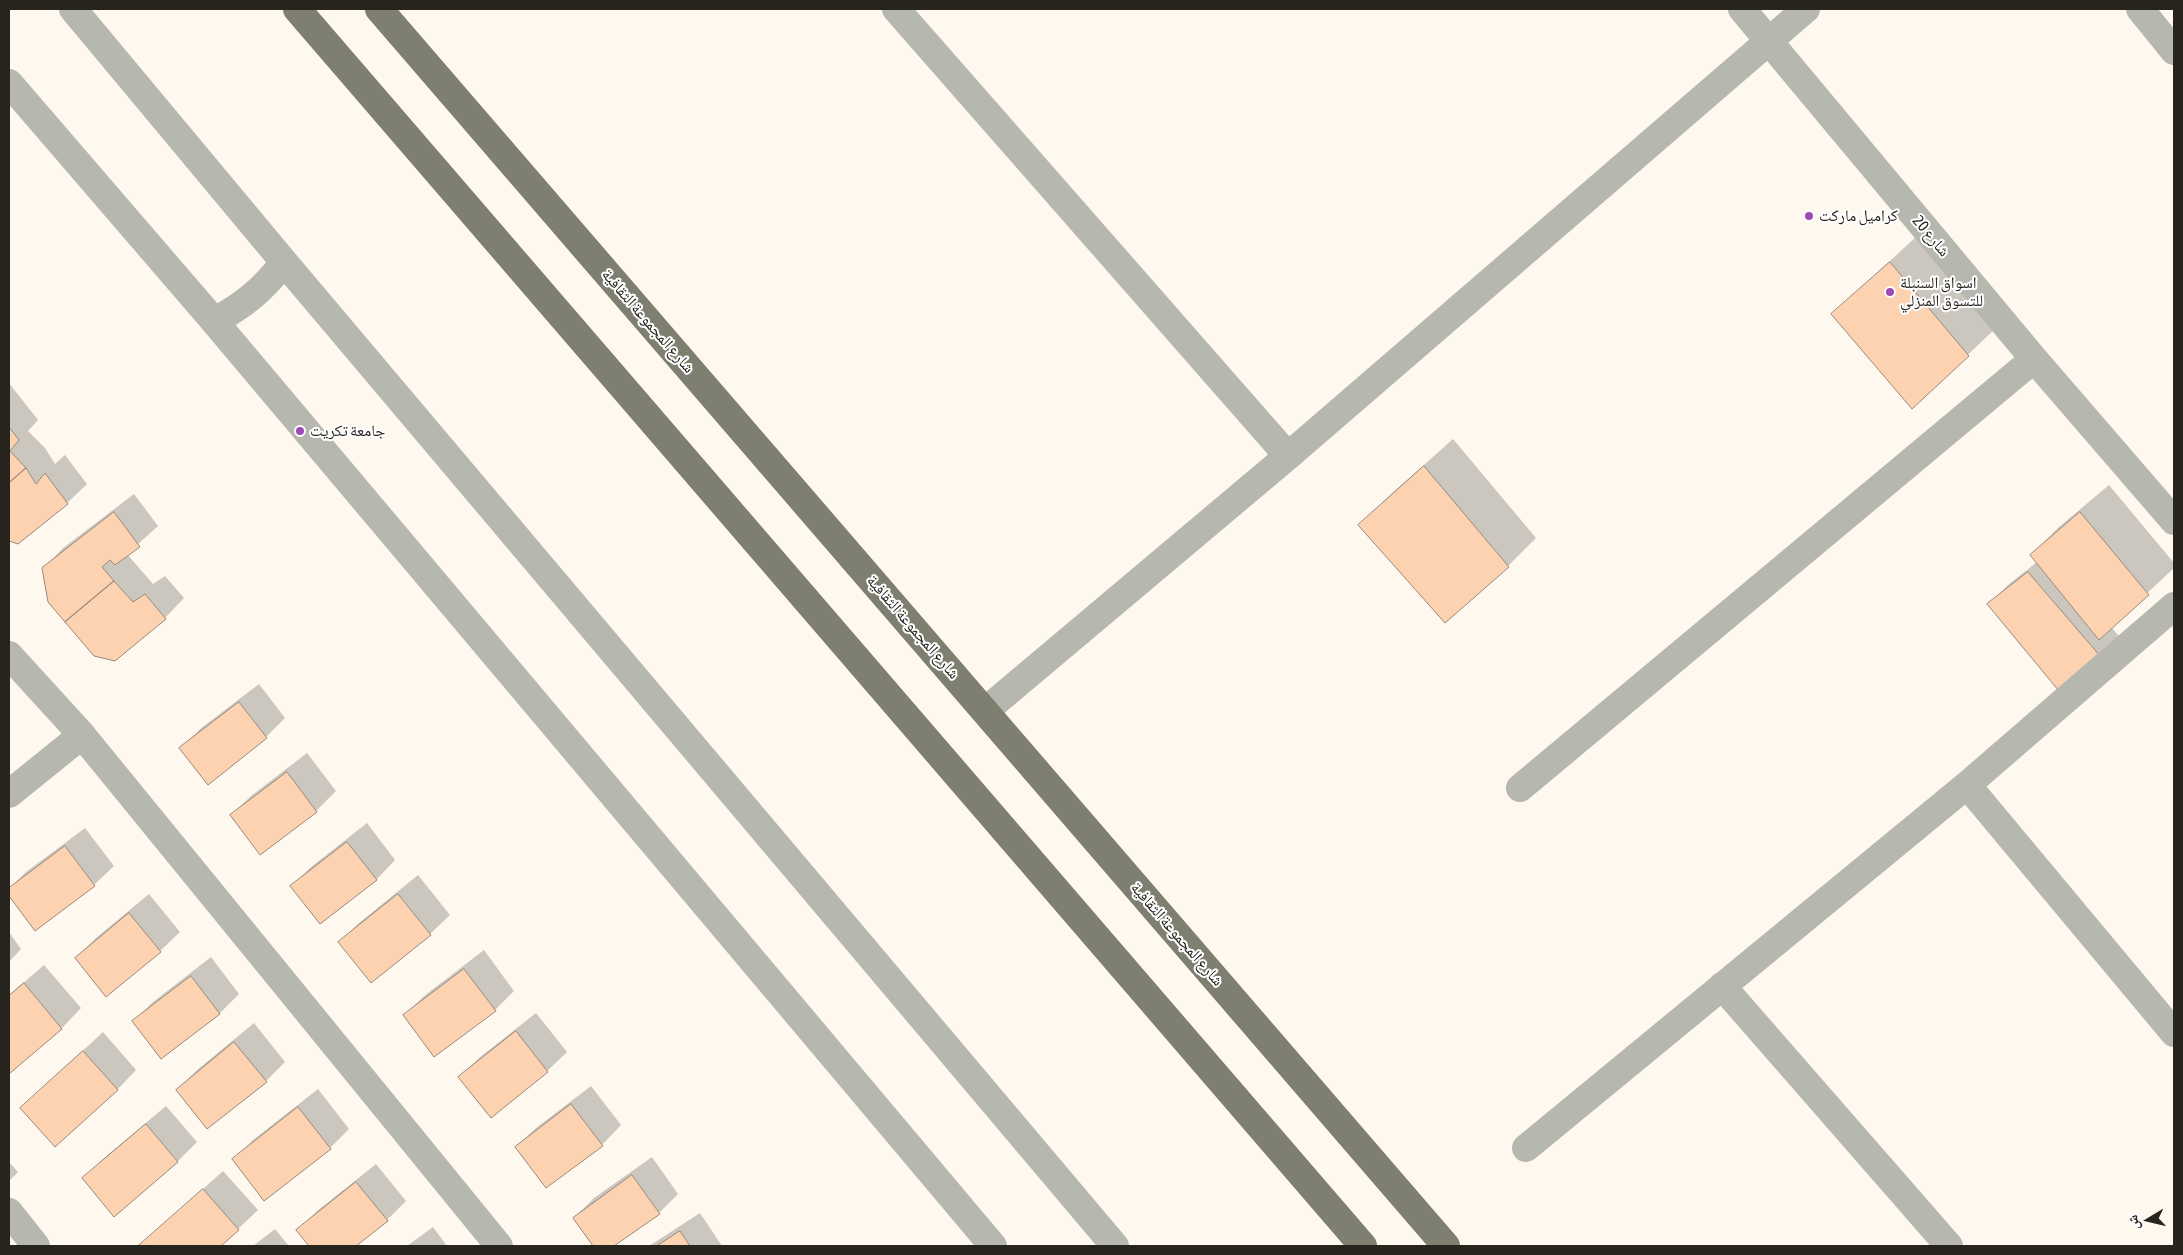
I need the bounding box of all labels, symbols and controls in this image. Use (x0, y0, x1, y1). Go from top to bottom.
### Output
place label: كراميل ماركت (1819, 206, 1898, 226)
marker: كراميل ماركت (1803, 210, 1815, 222)
street label: شارع 20 (1908, 212, 1954, 260)
street label: شارع المجموعة الثقافية (598, 265, 698, 377)
place label: اسواق السنبلة للتسوق المنزلي (1900, 273, 1983, 311)
marker: اسواق السنبلة للتسوق المنزلي (1884, 286, 1896, 298)
place label: جامعة تكريت (310, 421, 385, 441)
marker: جامعة تكريت (294, 425, 306, 437)
street label: شارع المجموعة الثقافية (863, 571, 963, 683)
street label: شارع المجموعة الثقافية (1127, 878, 1227, 990)
north arrow (2123, 1195, 2173, 1245)
text: ش (2124, 1214, 2142, 1231)

